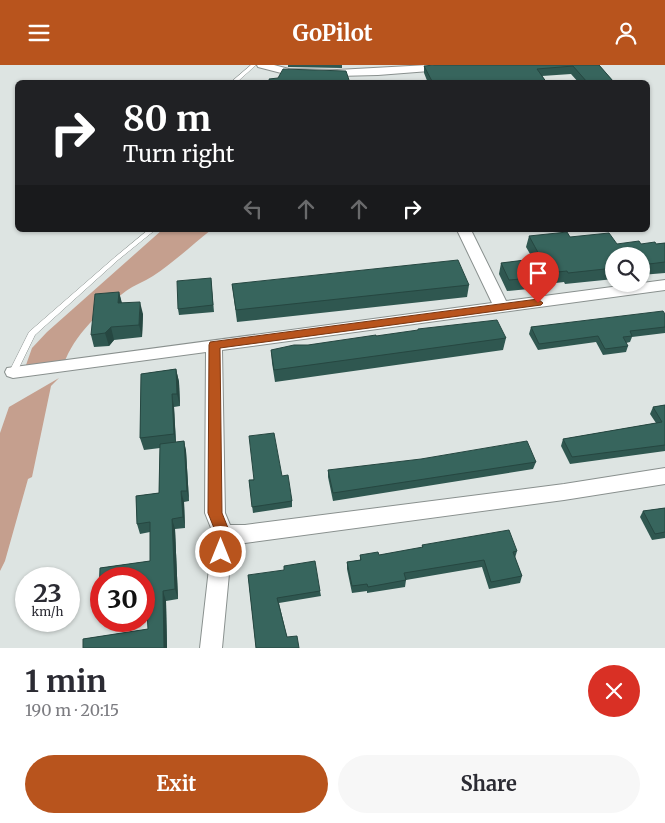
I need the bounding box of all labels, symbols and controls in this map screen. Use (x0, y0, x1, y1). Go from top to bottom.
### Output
icon: menu (25, 19, 53, 47)
text: GoPilot (292, 19, 373, 47)
icon: person (612, 19, 640, 47)
text: 80 m (123, 97, 211, 141)
icon: right (40, 100, 105, 165)
text: Turn right (123, 140, 234, 168)
icon: left (239, 195, 267, 223)
icon: ahead (292, 195, 320, 223)
icon: ahead (345, 195, 373, 223)
icon: right (398, 195, 426, 223)
map controls (605, 247, 650, 292)
button: search (605, 247, 650, 292)
pin (517, 252, 559, 303)
icon: arrive (524, 259, 552, 287)
position arrow (194, 525, 246, 577)
speed limit sign: 30 (90, 567, 155, 632)
text: 23 (33, 577, 62, 609)
text: km/h (32, 604, 63, 619)
text: 1 min (25, 662, 107, 700)
button: close (588, 665, 640, 717)
text: 190 m · 20:15 (25, 700, 119, 720)
button: Exit (25, 755, 328, 813)
button: Share (338, 755, 640, 813)

